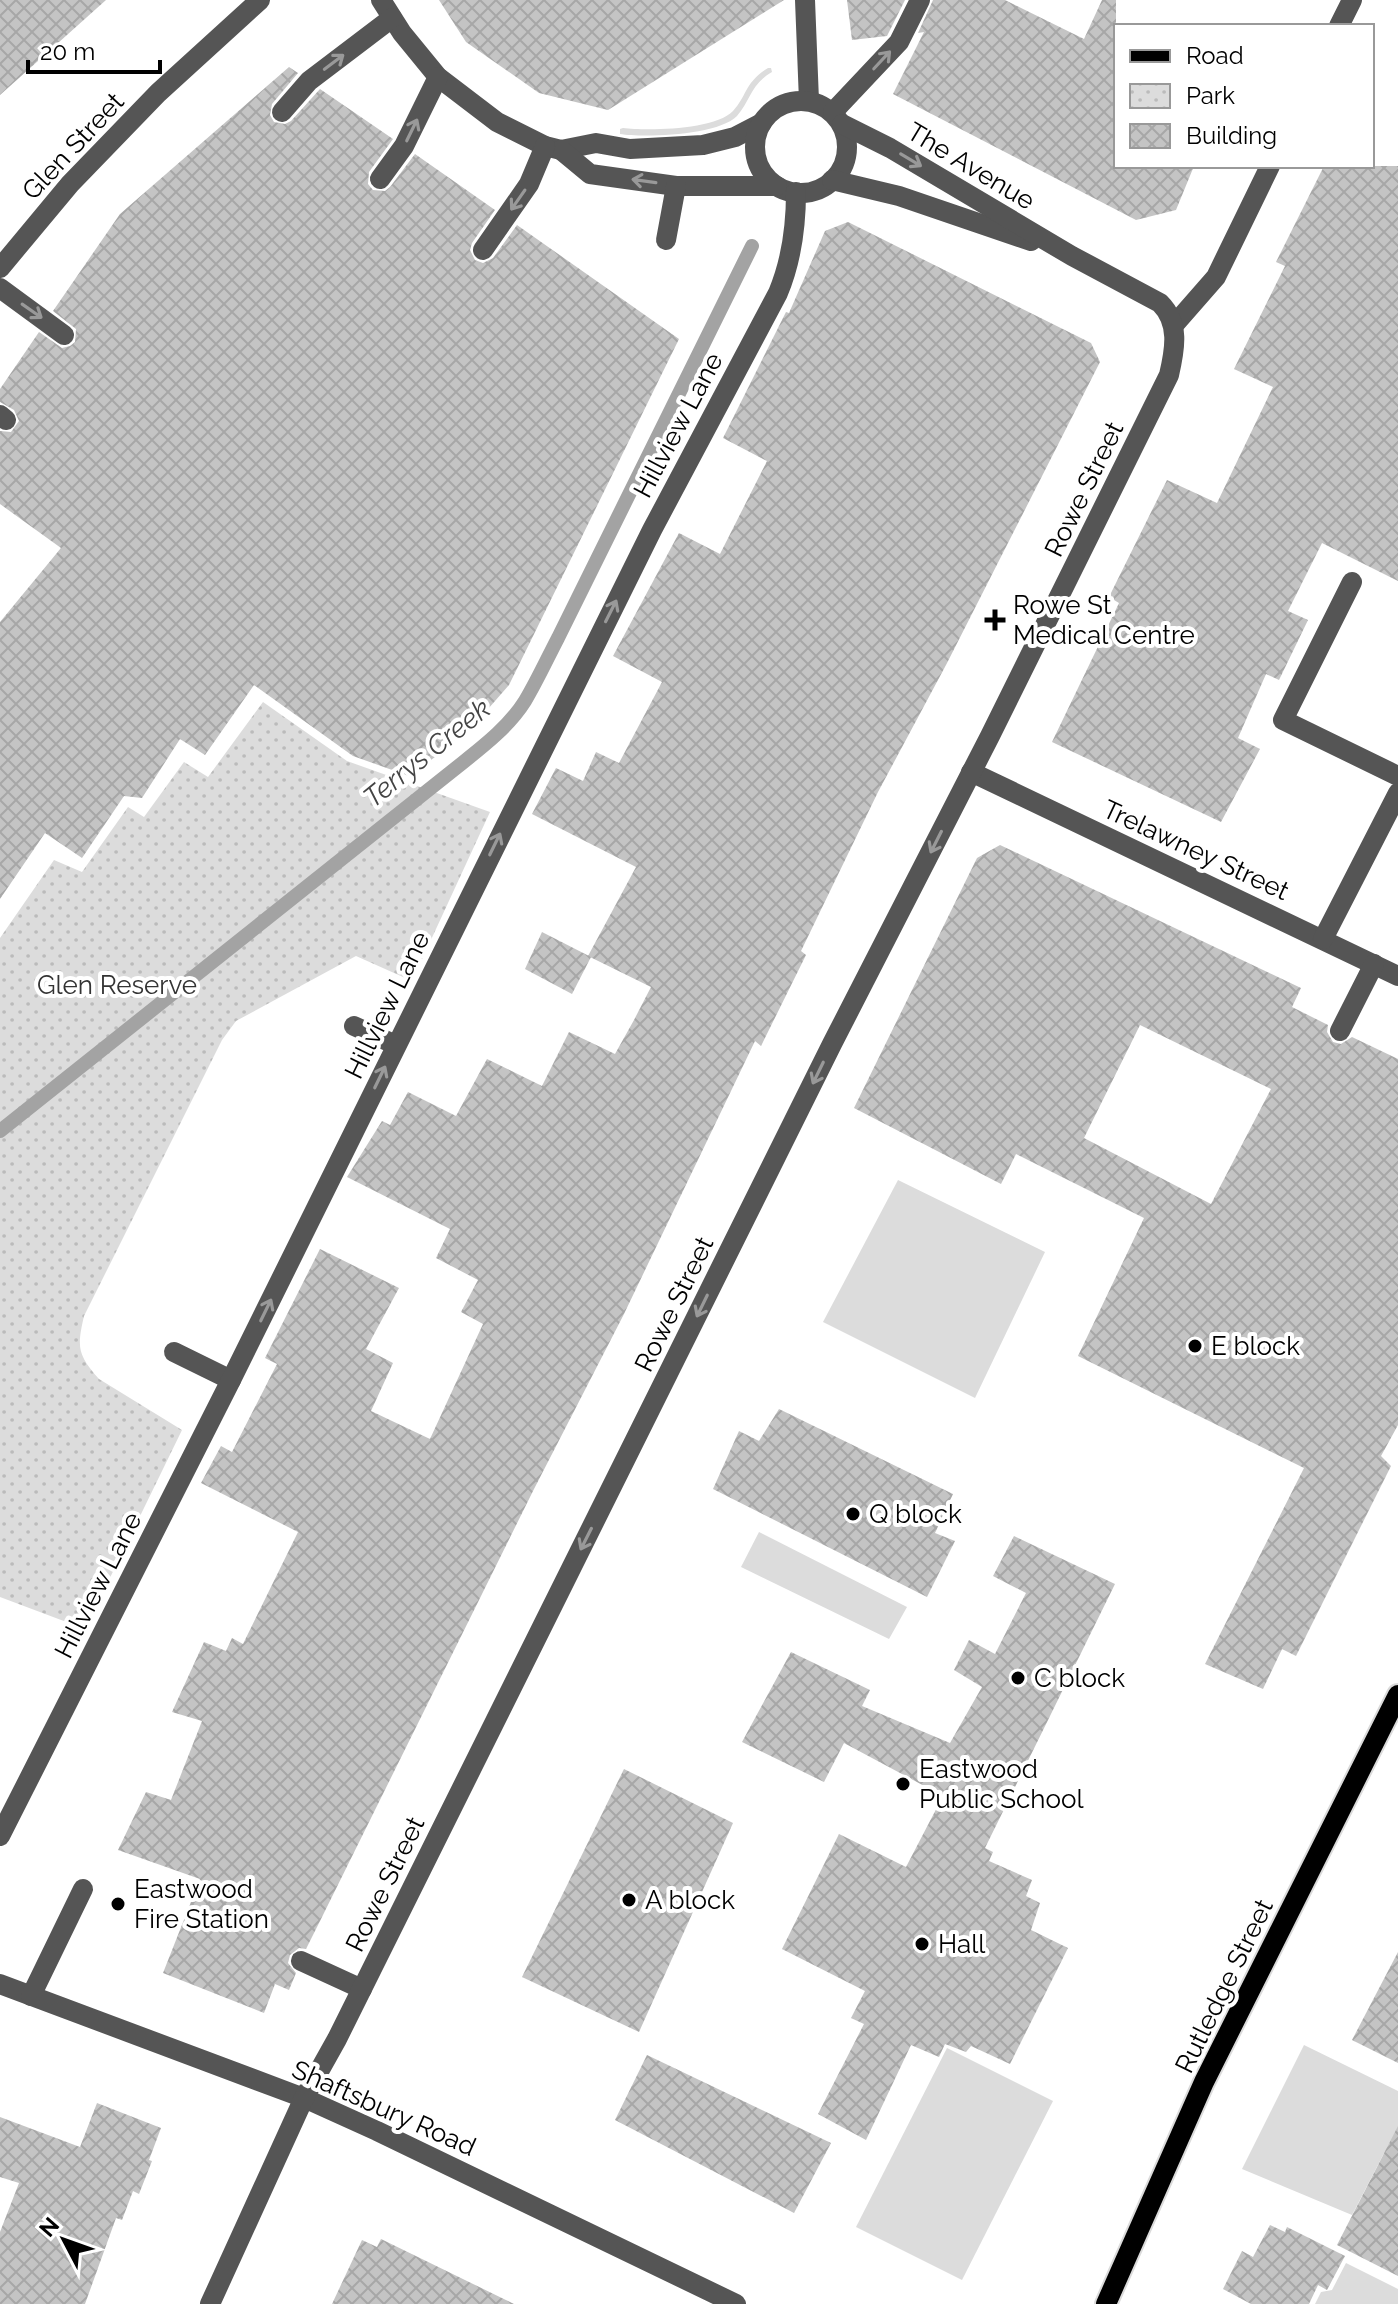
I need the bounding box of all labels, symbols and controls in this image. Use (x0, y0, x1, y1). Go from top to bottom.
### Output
scale bar (28, 24, 160, 74)
legend (1114, 24, 1374, 168)
text: 20 m (40, 37, 95, 66)
text: Road (1186, 41, 1244, 70)
one-way arrow (873, 50, 892, 70)
one-way arrow (323, 53, 344, 70)
text: Park (1186, 81, 1235, 110)
street label: Glen Street (16, 86, 130, 206)
street label: The Avenue (902, 116, 1040, 216)
one-way arrow (405, 118, 420, 142)
text: Building (1186, 121, 1277, 150)
one-way arrow (899, 152, 922, 168)
one-way arrow (631, 173, 657, 188)
one-way arrow (510, 189, 526, 211)
one-way arrow (21, 303, 43, 320)
street label: Hillview Lane (627, 347, 729, 503)
street label: Rowe Street (1038, 416, 1130, 561)
place label: Rowe St Medical Centre (1013, 590, 1195, 650)
one-way arrow (604, 600, 619, 624)
marker: Rowe St Medical Centre (984, 609, 1006, 631)
water label: Terrys Creek (357, 692, 497, 814)
street label: Trelawney Street (1098, 794, 1294, 906)
one-way arrow (927, 829, 943, 853)
one-way arrow (488, 832, 503, 856)
street label: Hillview Lane (338, 927, 436, 1083)
park label: Glen Reserve (37, 970, 197, 1000)
one-way arrow (809, 1061, 825, 1085)
one-way arrow (373, 1065, 388, 1089)
street label: Rowe Street (628, 1231, 720, 1376)
one-way arrow (694, 1294, 709, 1318)
one-way arrow (259, 1299, 274, 1323)
place label: E block (1211, 1331, 1300, 1361)
marker: E block (1186, 1337, 1204, 1355)
place label: Q block (869, 1499, 962, 1529)
marker: Q block (844, 1505, 862, 1523)
street label: Hillview Lane (48, 1507, 148, 1663)
one-way arrow (578, 1527, 593, 1551)
place label: C block (1034, 1663, 1125, 1693)
marker: C block (1009, 1669, 1027, 1687)
place label: Eastwood Public School (919, 1754, 1084, 1814)
marker: Eastwood Public School (894, 1775, 912, 1793)
street label: Rowe Street (339, 1811, 431, 1956)
place label: Eastwood Fire Station (134, 1874, 269, 1934)
place label: A block (645, 1885, 735, 1915)
marker: A block (620, 1891, 638, 1909)
street label: Rutledge Street (1169, 1894, 1279, 2078)
marker: Eastwood Fire Station (109, 1895, 127, 1913)
place label: Hall (938, 1929, 986, 1959)
marker: Hall (913, 1935, 931, 1953)
street label: Shaftsbury Road (288, 2054, 480, 2162)
north arrow (24, 2200, 104, 2280)
text: N (34, 2212, 64, 2242)

